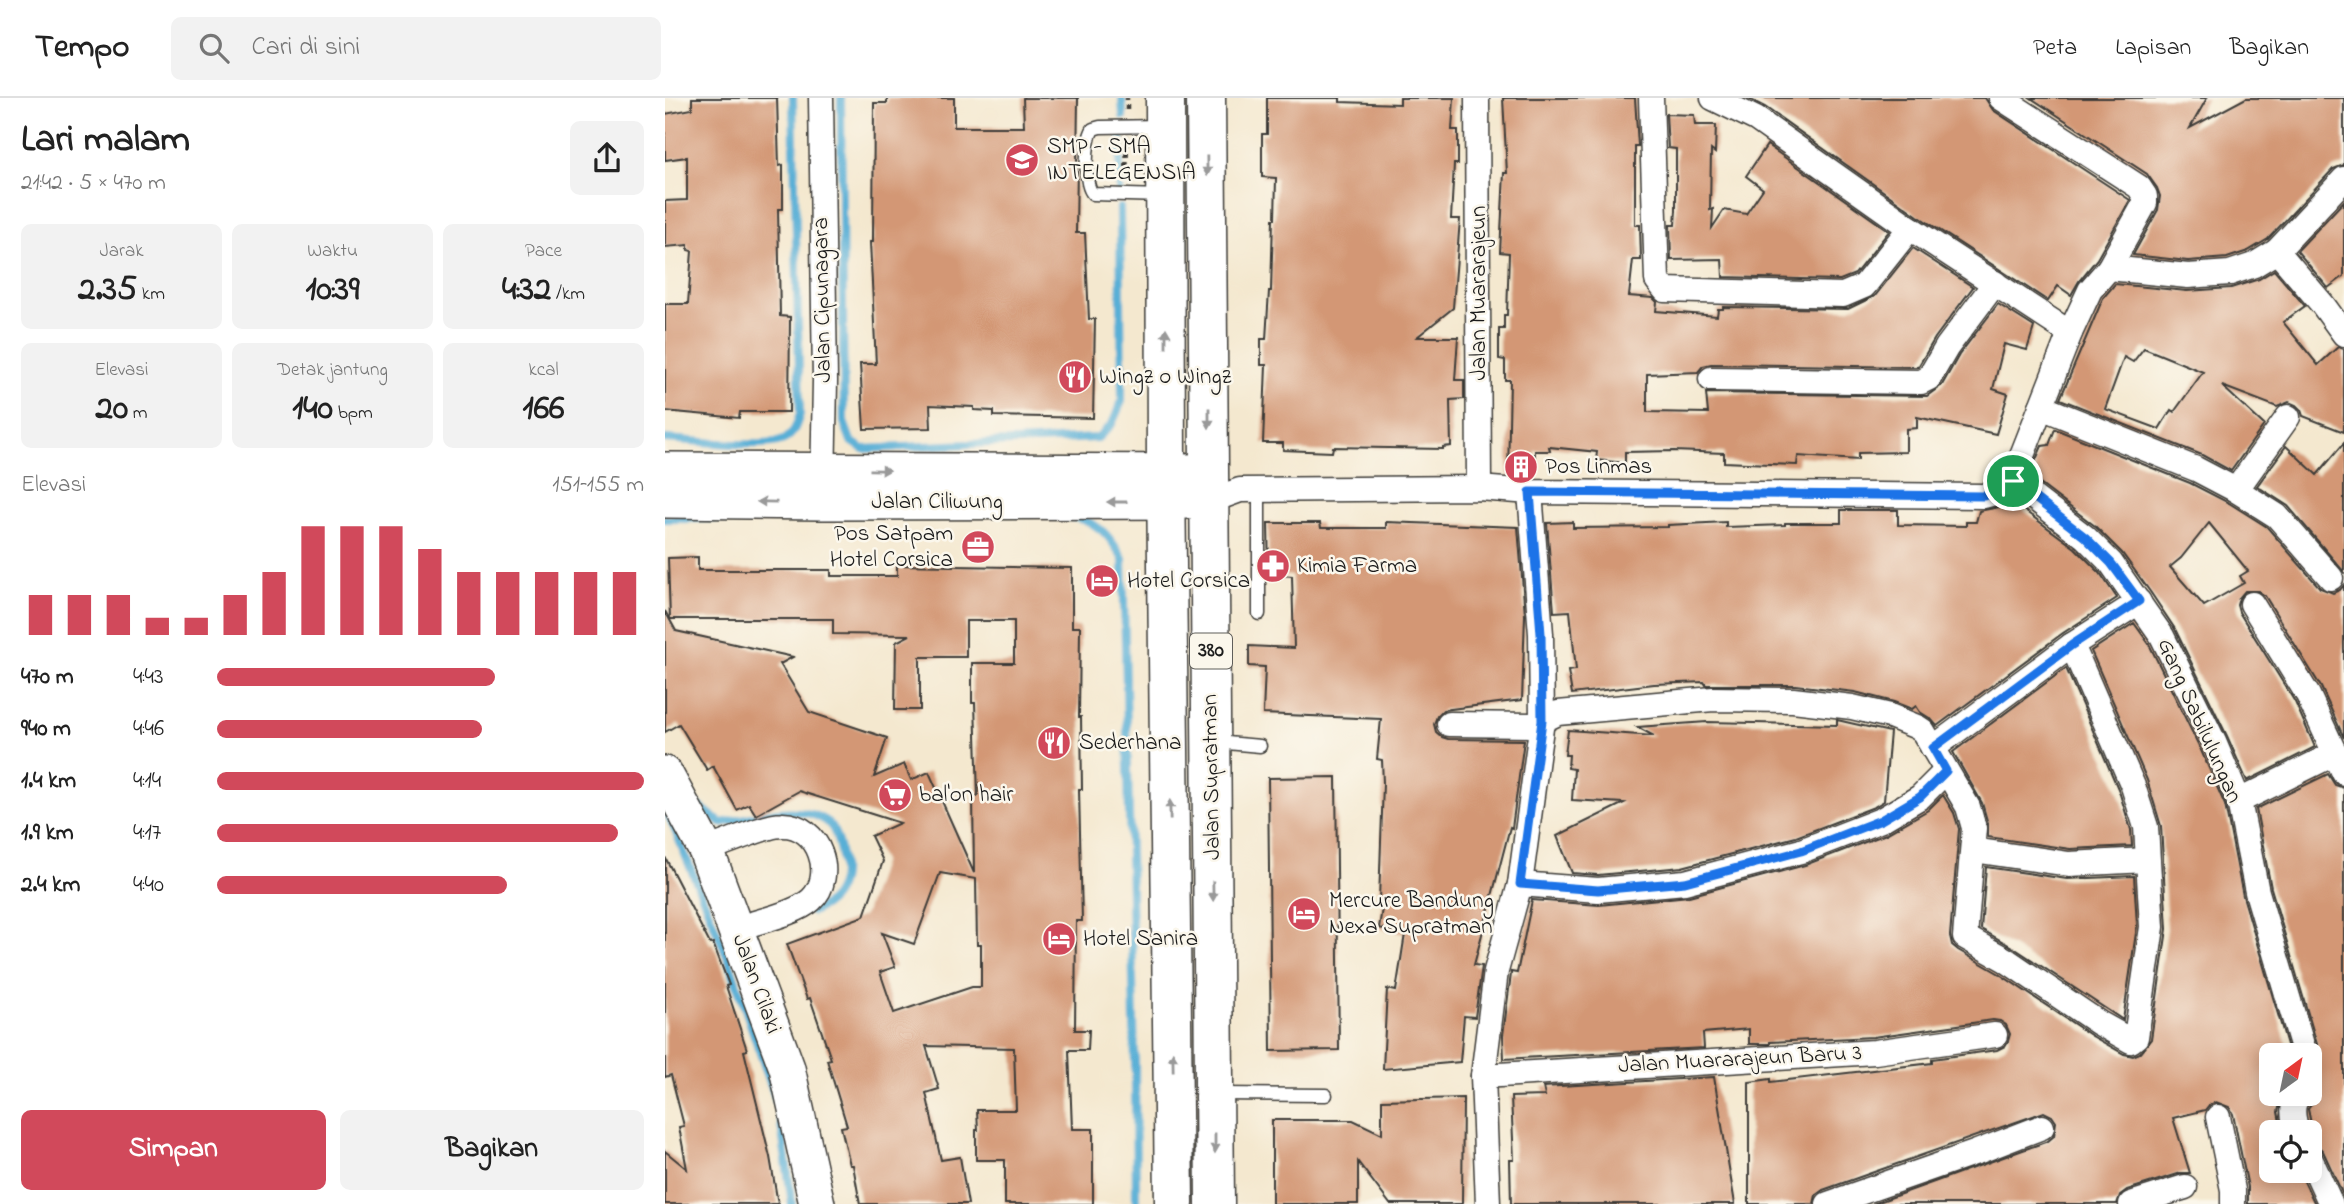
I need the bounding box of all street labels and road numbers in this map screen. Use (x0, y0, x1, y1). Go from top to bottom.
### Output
street label: Jalan Muararajeun (1463, 206, 1496, 380)
street label: Jalan Cipunagara (805, 217, 842, 383)
street label: Jalan Ciliwung (871, 486, 1003, 520)
street label: Gang Sabilulungan (2147, 633, 2250, 809)
road number: 380 (1190, 634, 1232, 668)
street label: Jalan Supratman (1194, 694, 1230, 860)
street label: Jalan Cilaki (723, 929, 789, 1039)
street label: Jalan Muararajeun Baru 3 (1617, 1037, 1863, 1083)

